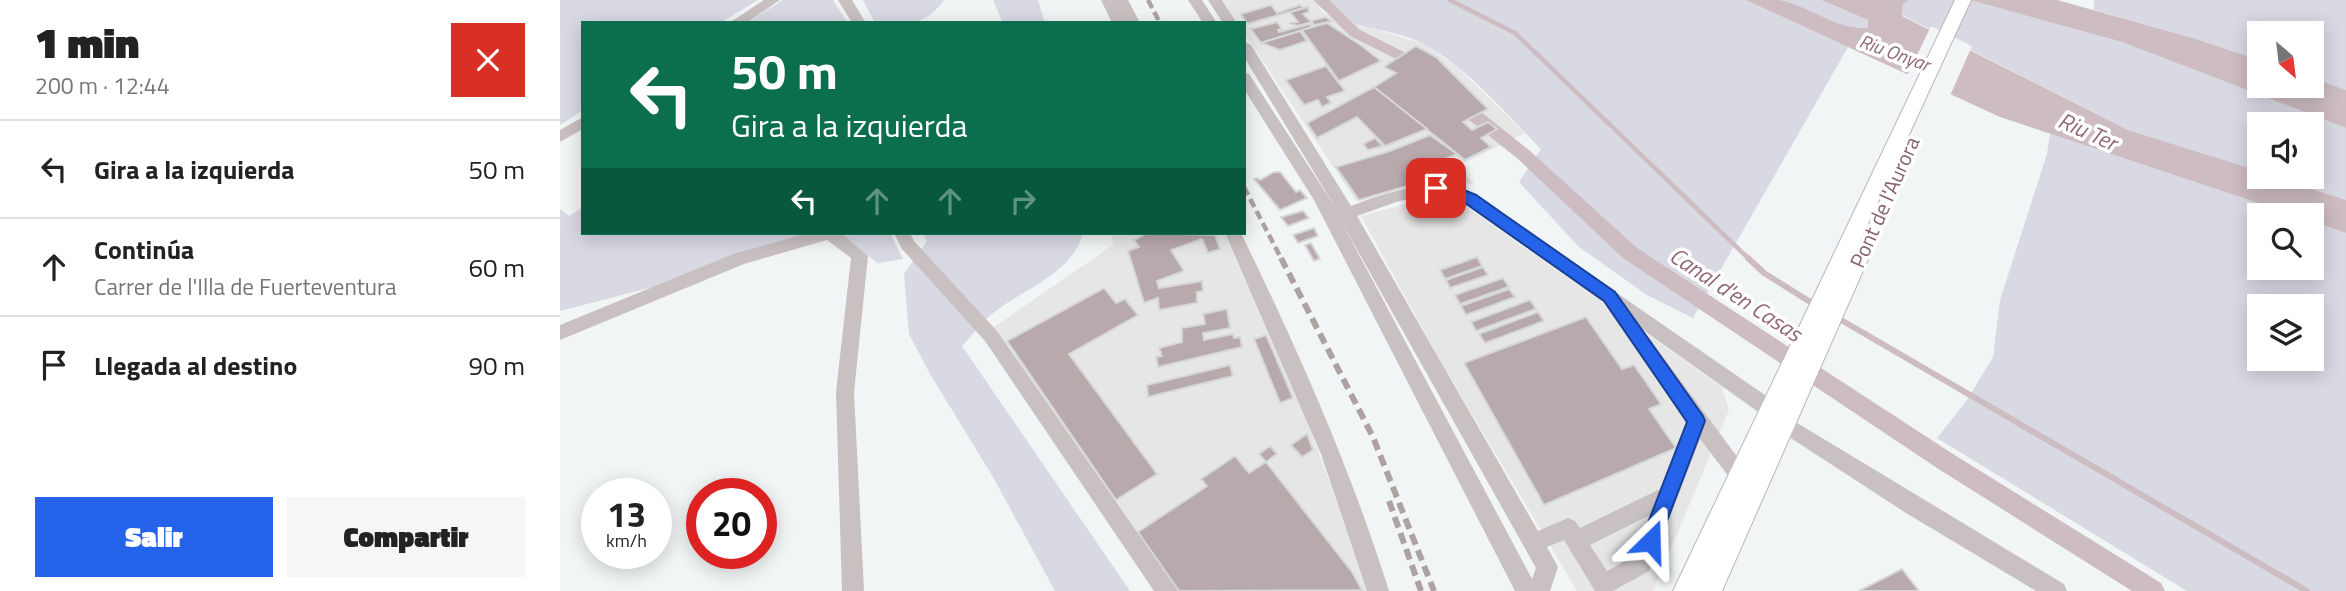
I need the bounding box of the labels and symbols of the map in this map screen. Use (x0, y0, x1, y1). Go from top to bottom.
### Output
north arrow (2247, 21, 2324, 98)
water label: Riu Onyar (1856, 26, 1936, 79)
water label: Riu Ter (2053, 103, 2126, 161)
street label: Pont de l'Aurora (1841, 131, 1927, 273)
pin (1406, 158, 1466, 218)
water label: Canal d'en Casas (1663, 238, 1811, 351)
speed limit sign: 20 (686, 478, 777, 569)
position arrow (1614, 504, 1688, 578)

